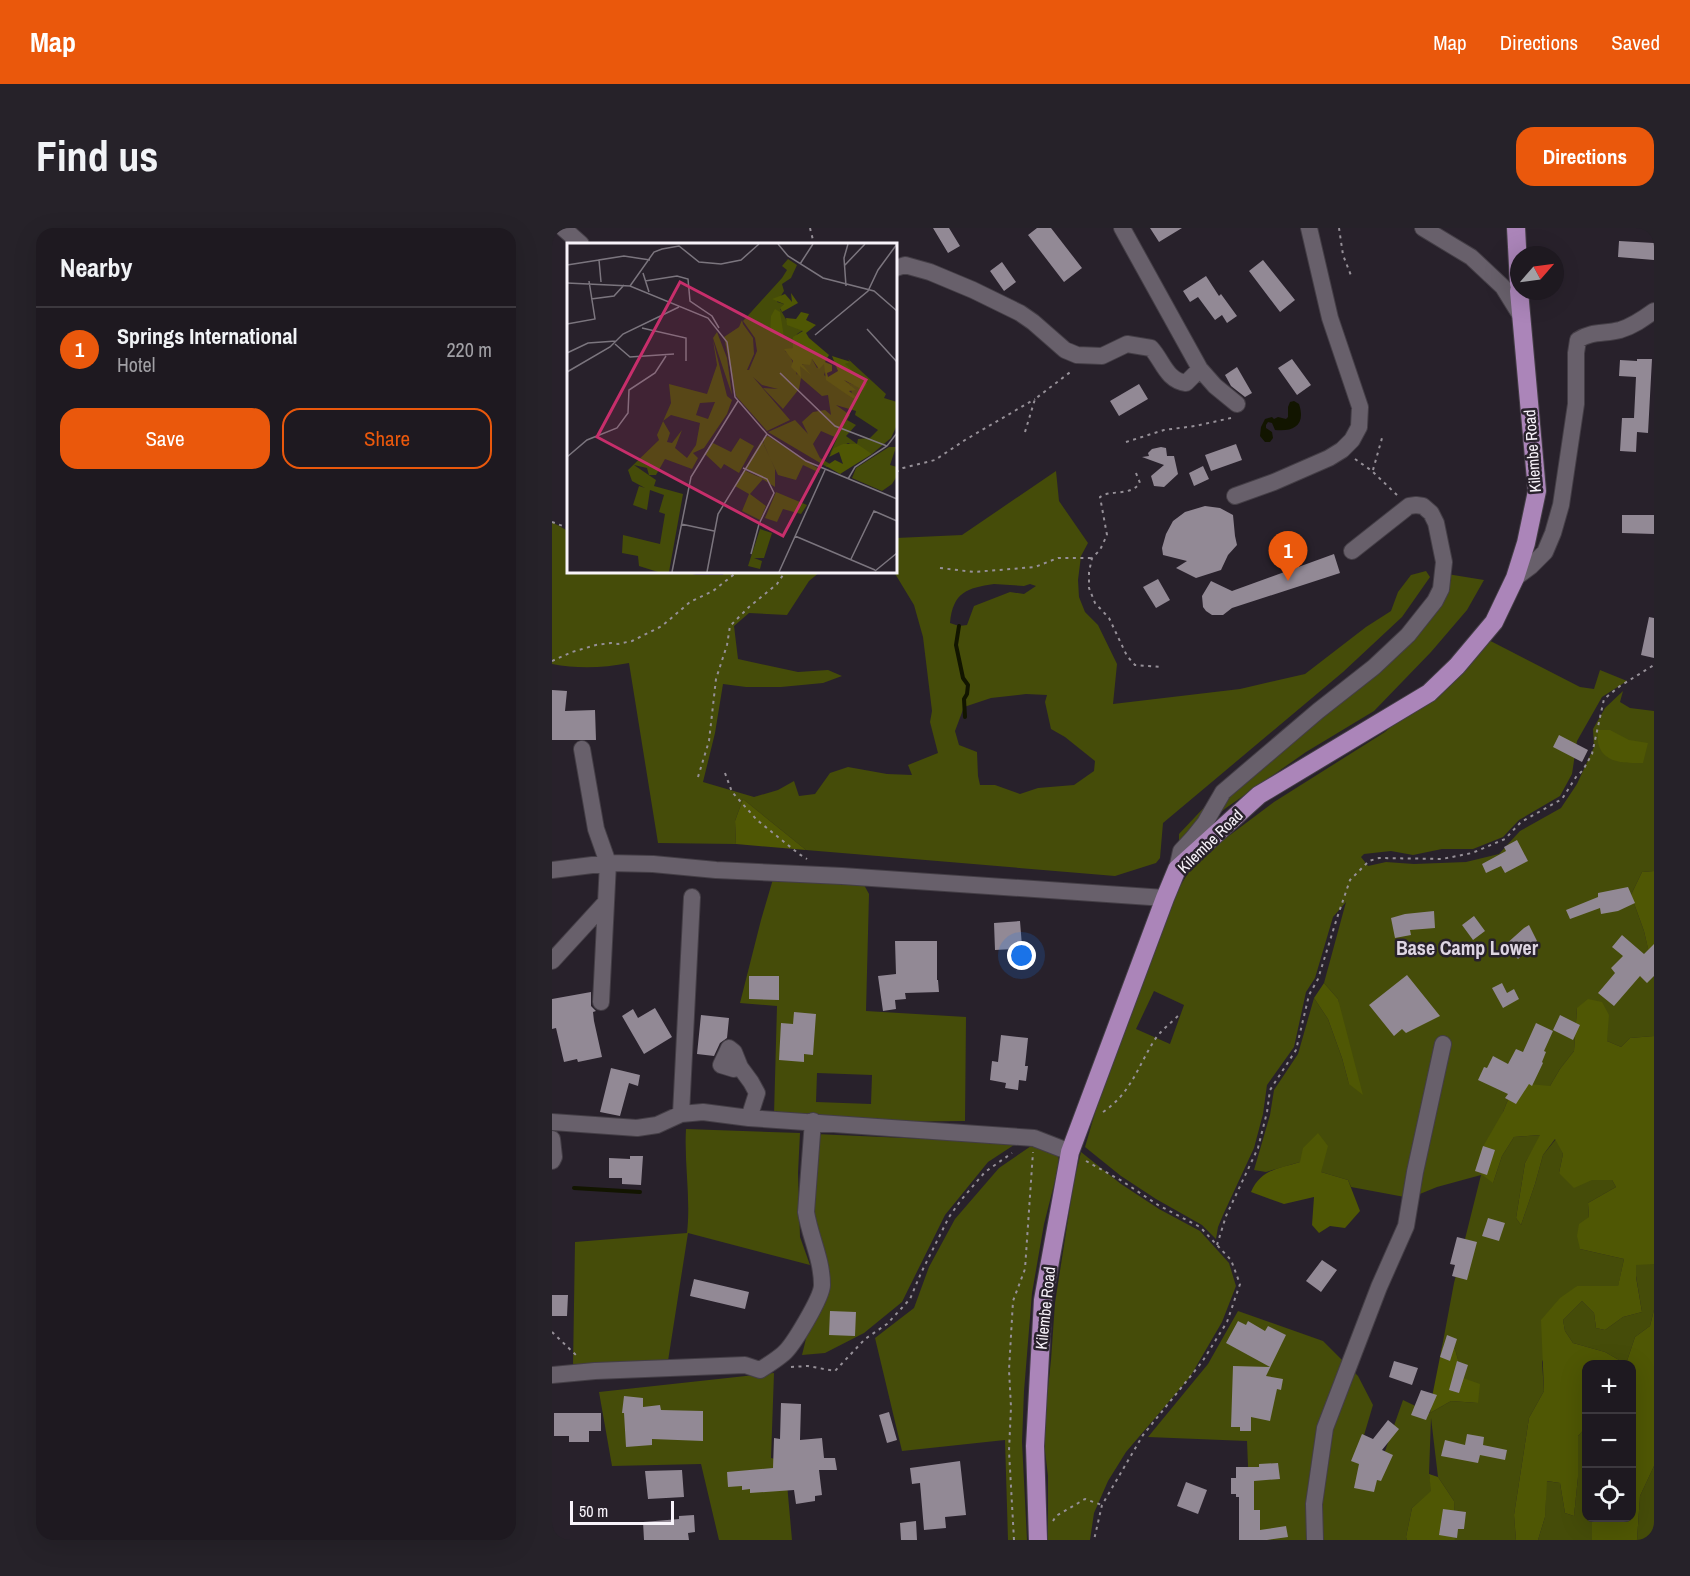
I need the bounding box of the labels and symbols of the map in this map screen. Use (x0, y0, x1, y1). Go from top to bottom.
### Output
inset map (567, 243, 897, 573)
north arrow (1510, 246, 1564, 300)
street label: Kilembe Road (1518, 409, 1546, 493)
pin: 1 (1268, 532, 1308, 581)
street label: Kilembe Road (1172, 804, 1248, 878)
district label: Base Camp Lower (1396, 934, 1539, 961)
your location (1007, 941, 1036, 970)
street label: Kilembe Road (1030, 1266, 1060, 1350)
scale bar (570, 1498, 674, 1526)

